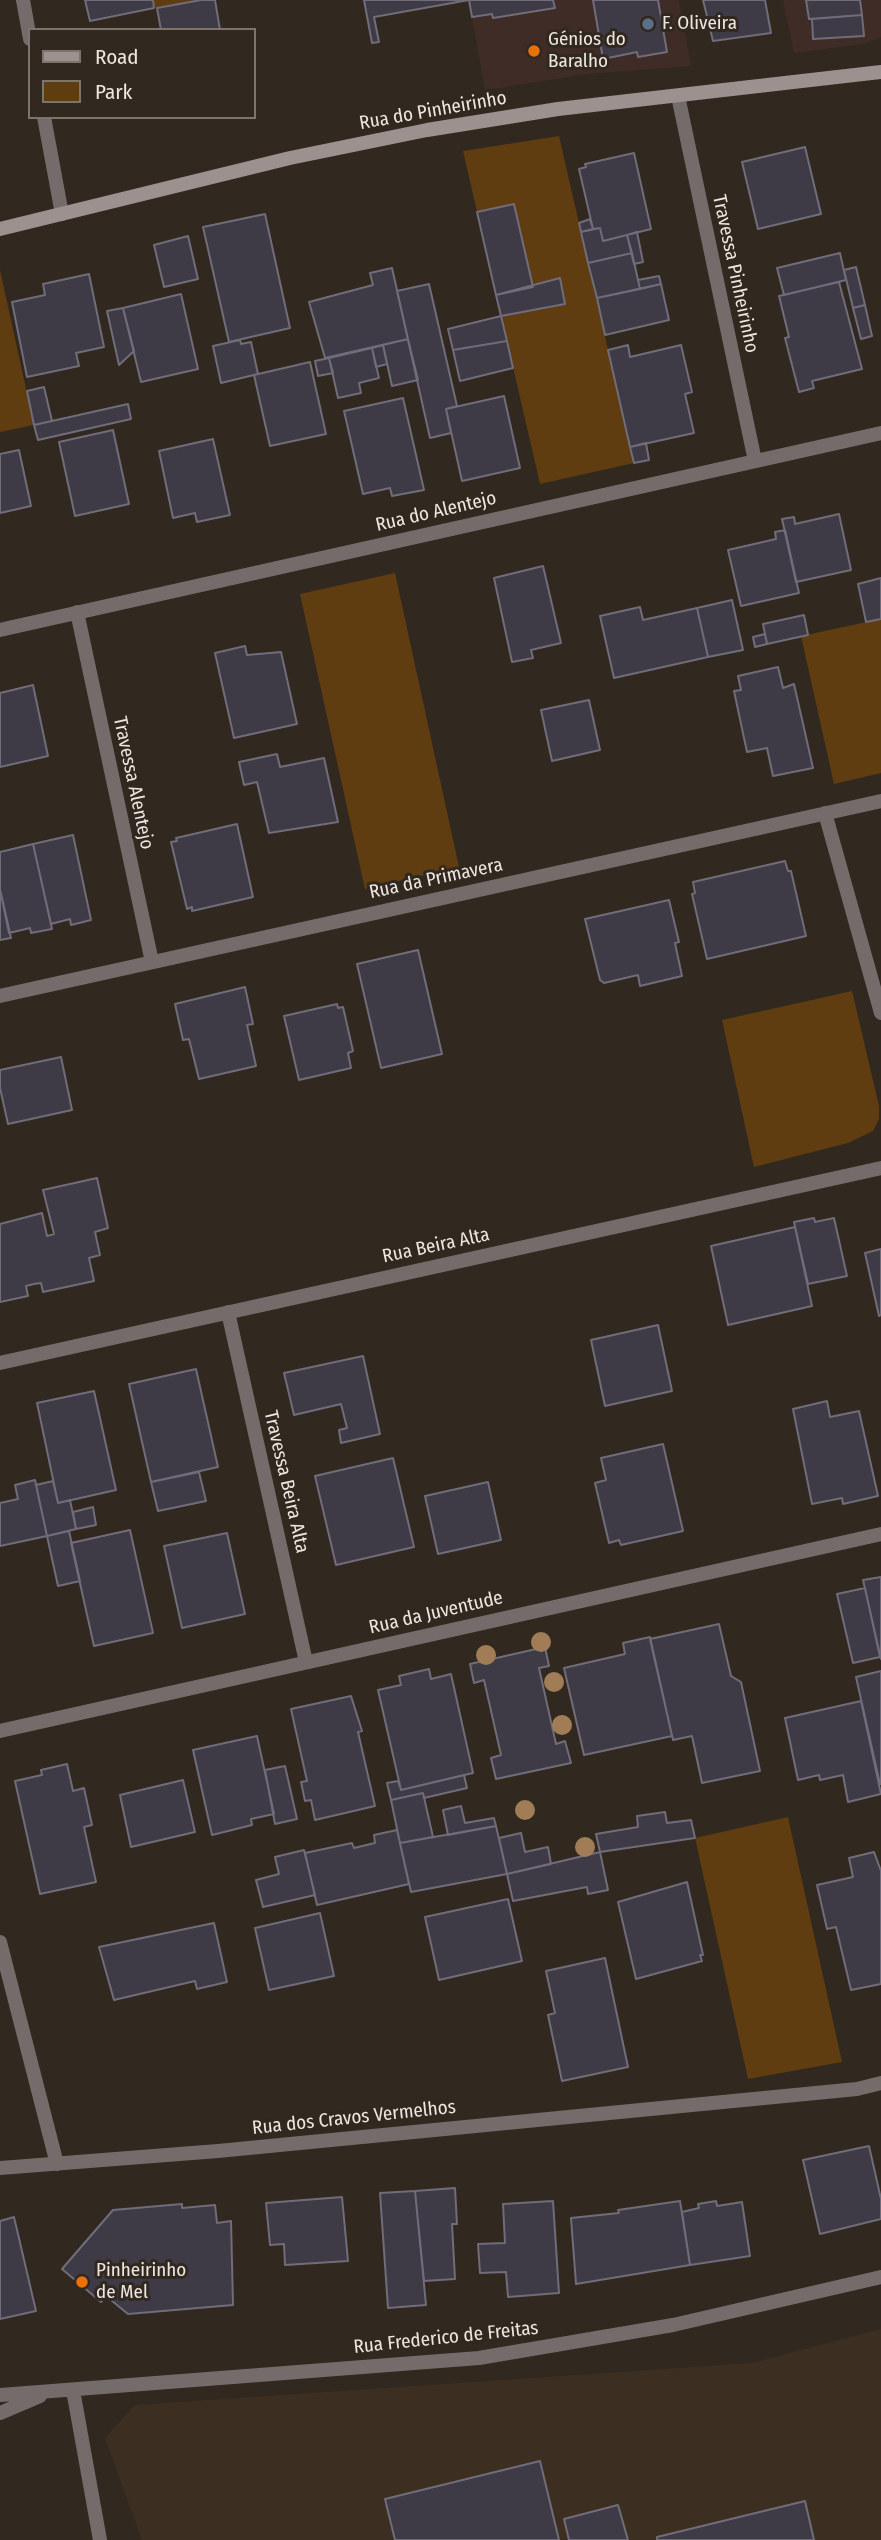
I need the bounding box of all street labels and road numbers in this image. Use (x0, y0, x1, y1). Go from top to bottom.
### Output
street label: Rua do Pinheirinho (358, 87, 508, 135)
street label: Travessa Pinheirinho (707, 193, 763, 355)
street label: Rua do Alentejo (373, 487, 499, 537)
street label: Travessa Alentejo (108, 715, 158, 851)
street label: Rua da Primavera (367, 854, 505, 904)
street label: Rua Beira Alta (380, 1224, 492, 1268)
street label: Travessa Beira Alta (259, 1409, 313, 1555)
street label: Rua da Juventude (367, 1587, 505, 1639)
street label: Rua dos Cravos Vermelhos (251, 2096, 457, 2140)
street label: Rua Frederico de Freitas (352, 2317, 540, 2359)

